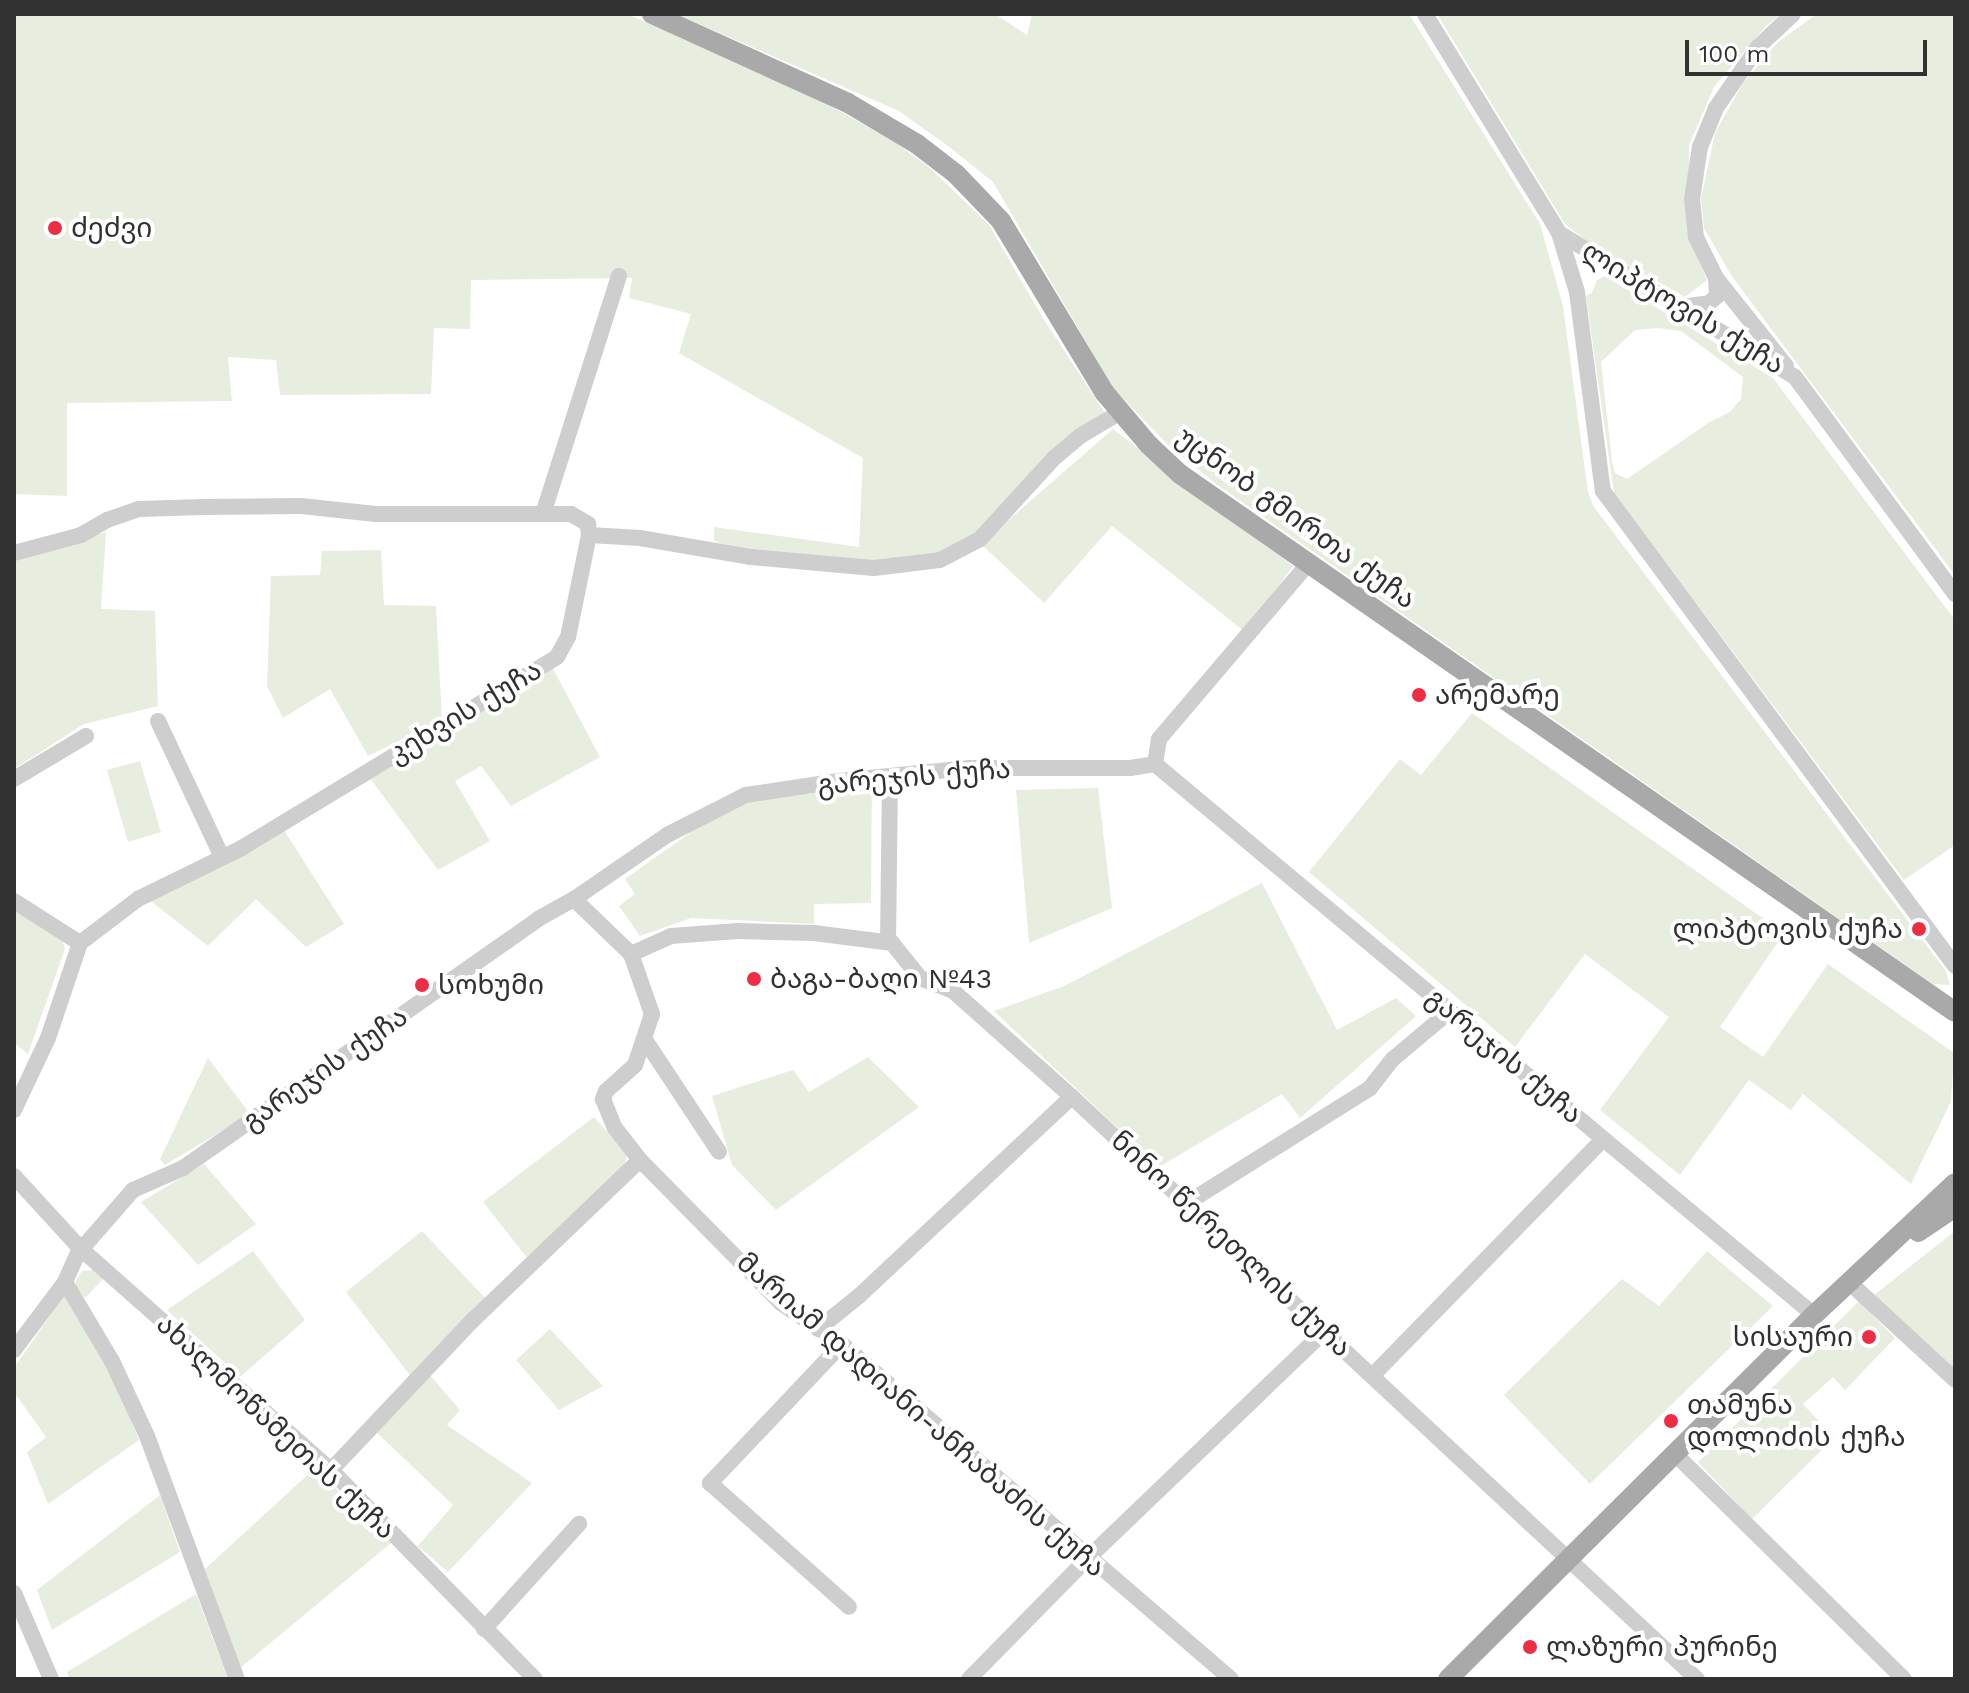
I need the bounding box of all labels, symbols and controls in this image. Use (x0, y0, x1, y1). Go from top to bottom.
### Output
scale bar (1689, 24, 1931, 74)
text: 100 m (1699, 40, 1769, 68)
place label: ძეძვი (71, 211, 152, 245)
marker: ძეძვი (46, 219, 64, 237)
street label: ლიპტოვის ქუჩა (1576, 234, 1790, 382)
street label: უცნობ გმირთა ქუჩა (1170, 420, 1422, 616)
street label: კეხვის ქუჩა (382, 653, 548, 771)
place label: არემარე (1435, 678, 1560, 712)
marker: არემარე (1410, 686, 1428, 704)
street label: გარეჯის ქუჩა (816, 752, 1012, 802)
place label: ლიპტოვის ქუჩა (1673, 912, 1903, 946)
marker: ლიპტოვის ქუჩა (1910, 920, 1928, 938)
place label: ბაგა-ბაღი №43 (770, 962, 992, 996)
place label: სოხუმი (438, 968, 544, 1002)
marker: ბაგა-ბაღი №43 (745, 970, 763, 988)
marker: სოხუმი (413, 976, 431, 994)
street label: გარეჯის ქუჩა (1419, 981, 1589, 1131)
street label: გარეჯის ქუჩა (236, 1000, 414, 1138)
street label: ნინო წერეთლის ქუჩა (1104, 1124, 1358, 1364)
street label: მარიამ დადიანი-ანჩაბაძის ქუჩა (730, 1246, 1112, 1584)
street label: ახალმოწამეთას ქუჩა (149, 1307, 403, 1547)
place label: სისაური (1733, 1320, 1853, 1354)
marker: სისაური (1860, 1328, 1878, 1346)
place label: თამუნა დოლიძის ქუჩა (1687, 1388, 1906, 1454)
marker: თამუნა დოლიძის ქუჩა (1662, 1412, 1680, 1430)
place label: ლაზური პურინე (1546, 1630, 1778, 1664)
marker: ლაზური პურინე (1521, 1638, 1539, 1656)

